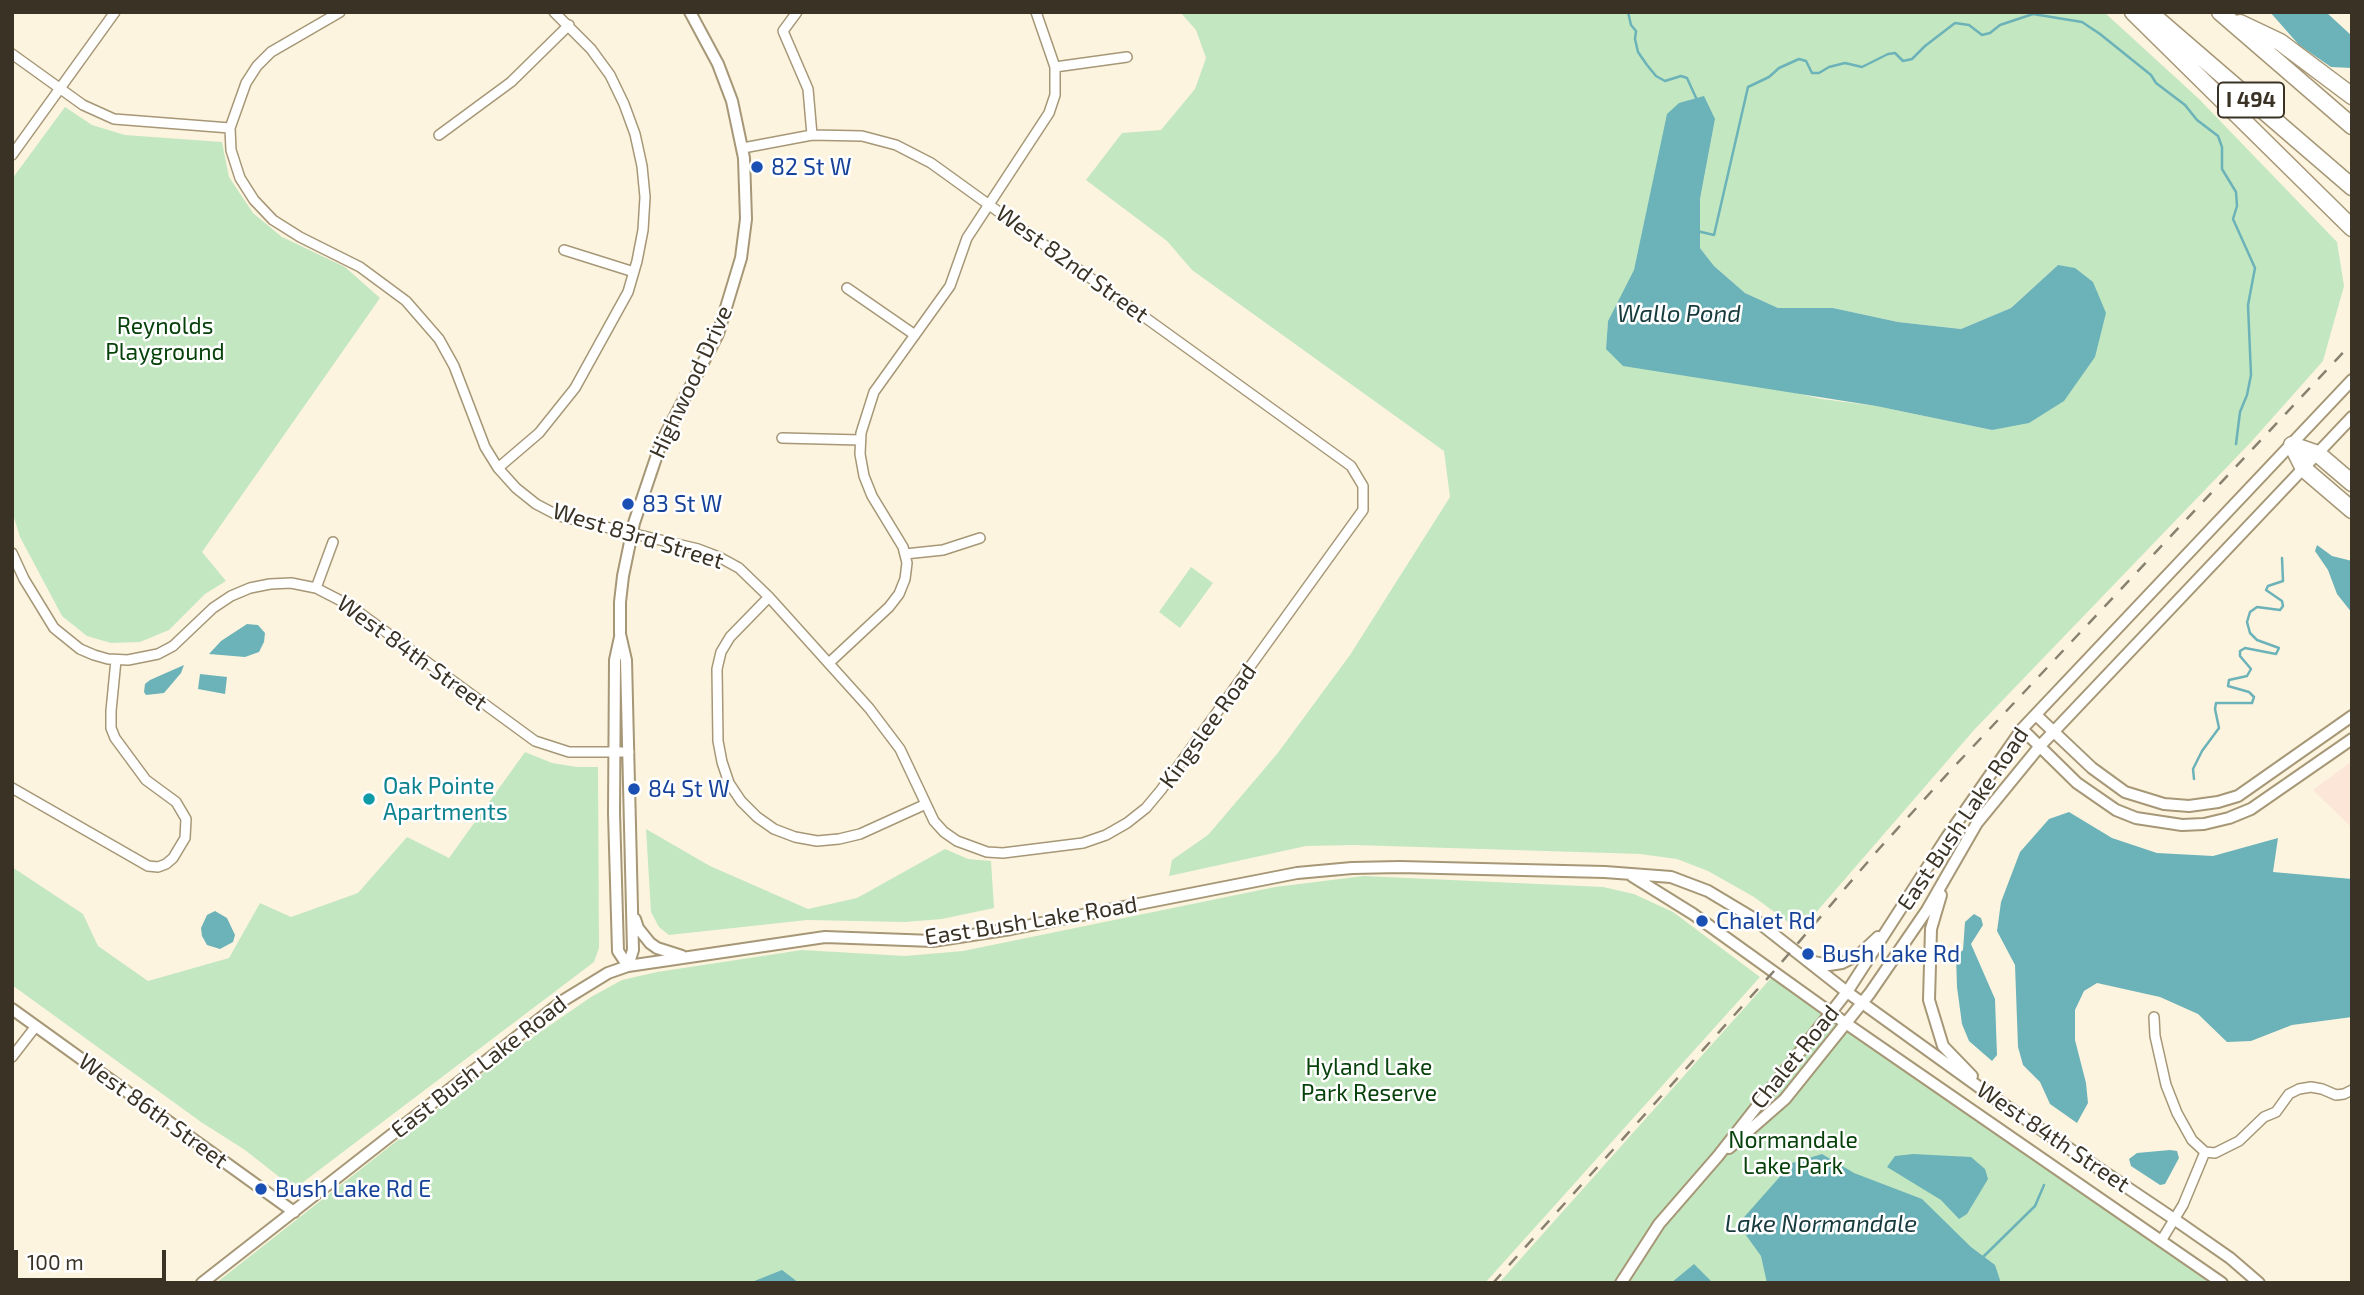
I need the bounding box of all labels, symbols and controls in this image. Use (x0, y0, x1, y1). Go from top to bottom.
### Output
road number: I 494 (2218, 82, 2284, 118)
place label: 82 St W (771, 153, 851, 181)
marker: 82 St W (749, 159, 765, 175)
street label: West 82nd Street (990, 199, 1154, 329)
water label: Wallo Pond (1617, 300, 1741, 328)
street label: Highwood Drive (644, 301, 738, 463)
park label: Reynolds Playground (105, 312, 225, 366)
place label: 83 St W (642, 490, 722, 518)
marker: 83 St W (620, 496, 636, 512)
street label: West 83rd Street (549, 497, 727, 575)
street label: West 84th Street (332, 589, 492, 717)
street label: Kingslee Road (1154, 659, 1262, 793)
street label: East Bush Lake Road (1891, 722, 2035, 916)
place label: Oak Pointe Apartments (383, 772, 508, 826)
place label: 84 St W (648, 775, 730, 803)
marker: 84 St W (626, 781, 642, 797)
marker: Oak Pointe Apartments (361, 791, 377, 807)
street label: East Bush Lake Road (923, 891, 1139, 951)
place label: Chalet Rd (1716, 907, 1816, 935)
marker: Chalet Rd (1694, 913, 1710, 929)
place label: Bush Lake Rd (1822, 940, 1960, 968)
marker: Bush Lake Rd (1800, 946, 1816, 962)
street label: East Bush Lake Road (386, 990, 572, 1144)
street label: Chalet Road (1745, 1000, 1845, 1114)
street label: West 86th Street (73, 1048, 233, 1174)
park label: Hyland Lake Park Reserve (1301, 1053, 1437, 1107)
street label: West 84th Street (1971, 1076, 2135, 1198)
park label: Normandale Lake Park (1728, 1126, 1858, 1180)
place label: Bush Lake Rd E (275, 1175, 431, 1203)
marker: Bush Lake Rd E (253, 1181, 269, 1197)
water label: Lake Normandale (1725, 1210, 1917, 1238)
scale bar (18, 1236, 170, 1280)
text: 100 m (27, 1249, 84, 1274)

